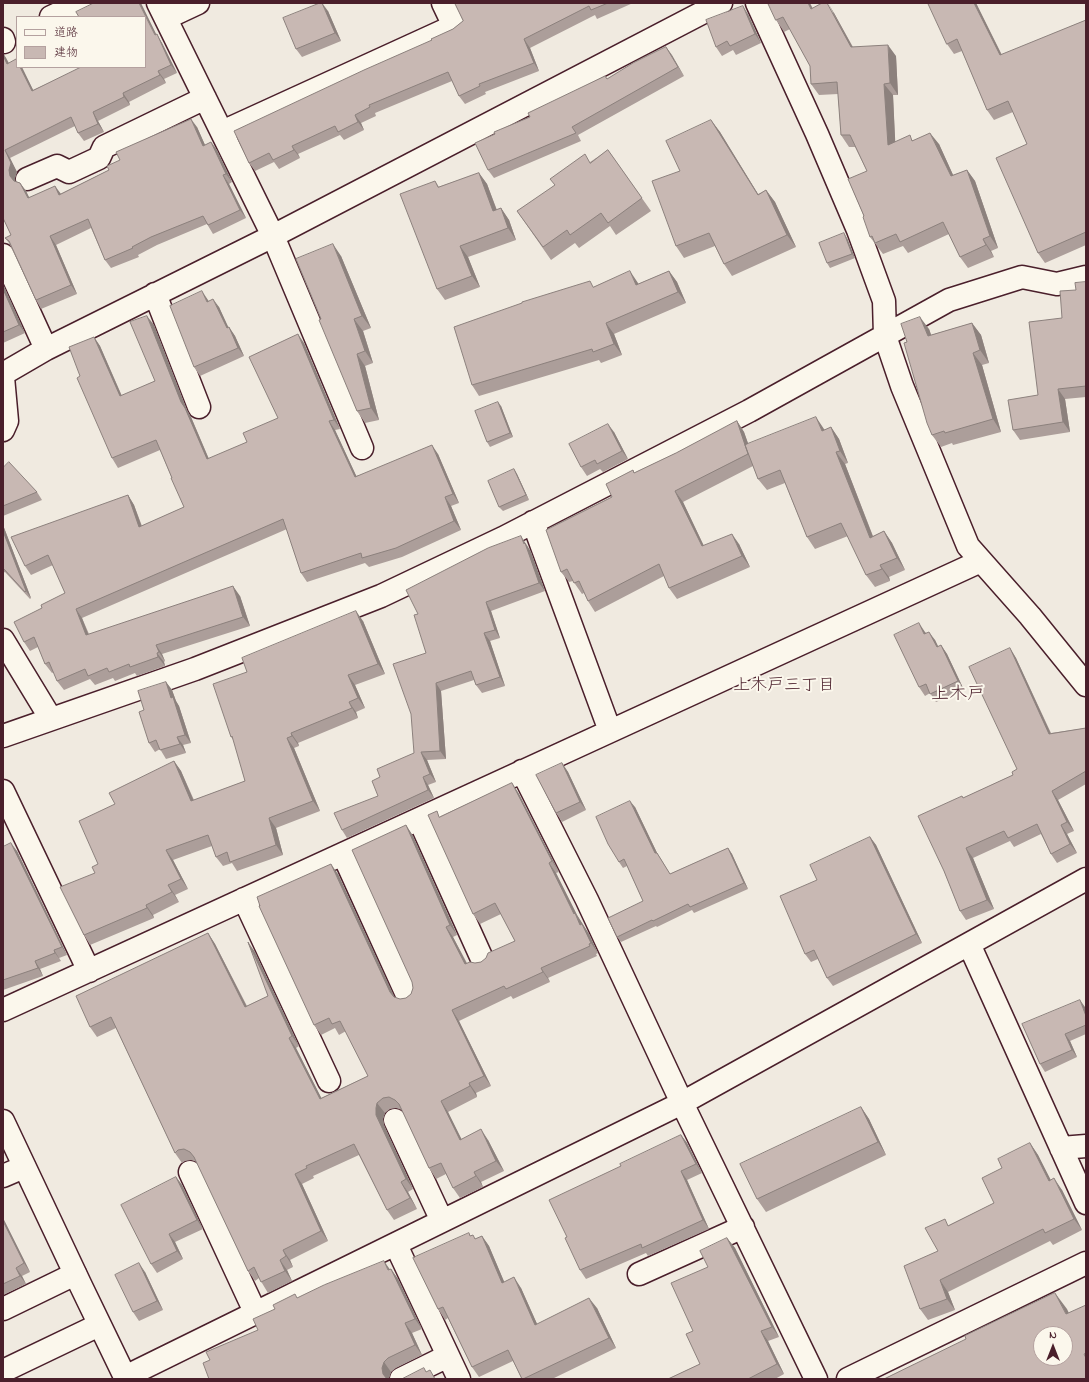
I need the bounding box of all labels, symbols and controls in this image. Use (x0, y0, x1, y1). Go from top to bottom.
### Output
legend (16, 16, 146, 68)
text: 道路 (54, 24, 78, 42)
text: 建物 (54, 44, 78, 62)
district label: 上木戸三丁目 (733, 677, 835, 697)
district label: 上木戸 (931, 685, 985, 707)
north arrow (1033, 1326, 1073, 1366)
text: N (1049, 1327, 1057, 1343)

